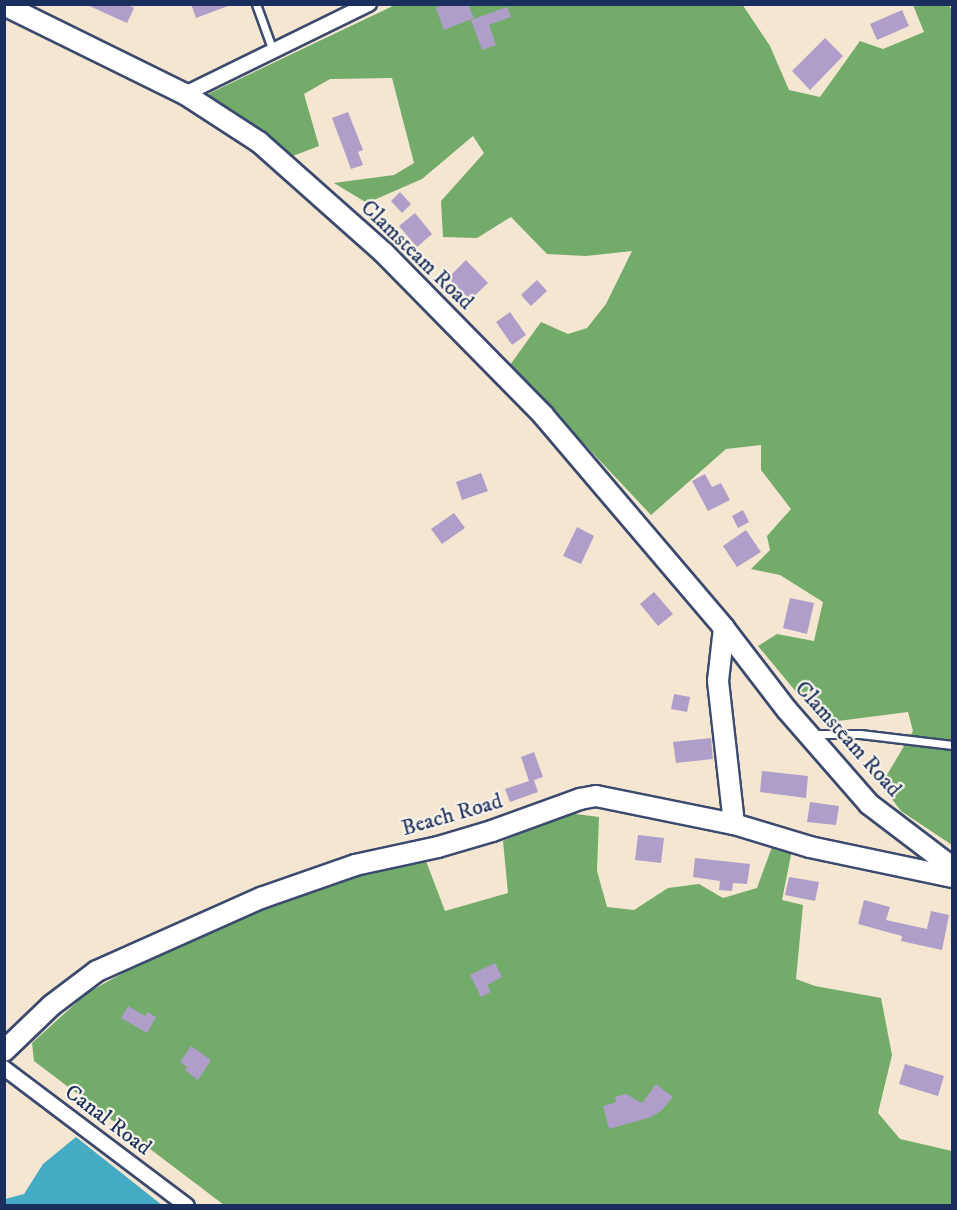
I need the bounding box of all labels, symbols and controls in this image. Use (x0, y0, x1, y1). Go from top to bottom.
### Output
street label: Clamsteam Road (355, 195, 479, 315)
street label: Clamsteam Road (789, 676, 907, 802)
street label: Beach Road (399, 788, 505, 842)
street label: Canal Road (59, 1079, 157, 1161)

